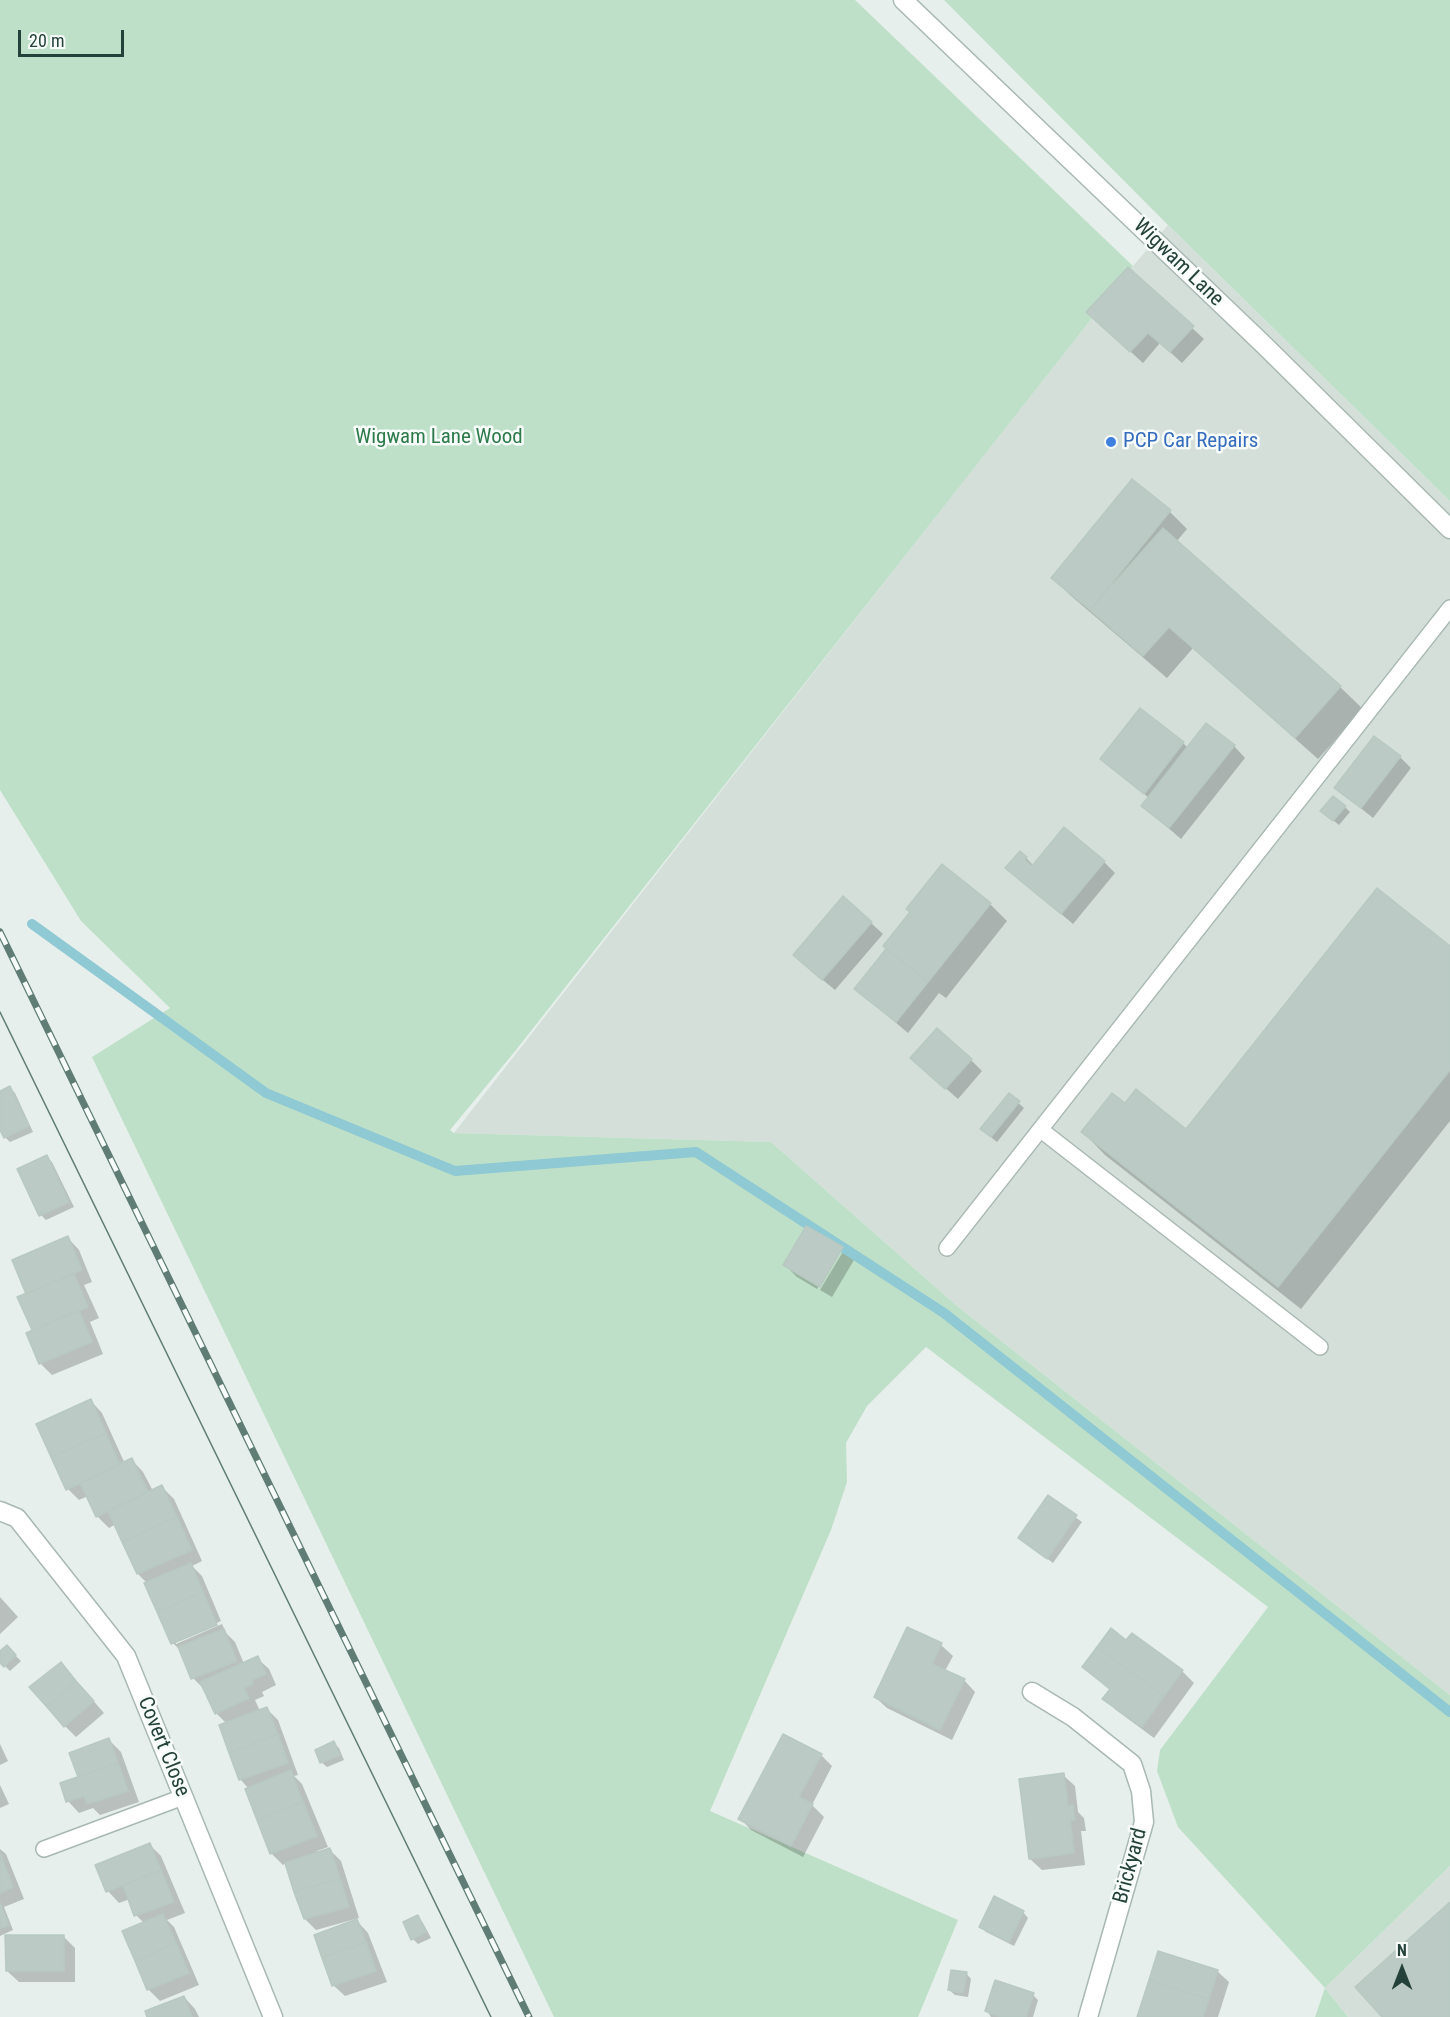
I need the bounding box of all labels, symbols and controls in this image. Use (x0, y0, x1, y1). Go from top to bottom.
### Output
scale bar (21, 18, 128, 56)
text: 20 m (29, 30, 64, 51)
street label: Wigwam Lane (1128, 214, 1228, 312)
park label: Wigwam Lane Wood (355, 425, 523, 451)
place label: PCP Car Repairs (1123, 429, 1258, 455)
marker: PCP Car Repairs (1104, 435, 1118, 449)
street label: Covert Close (132, 1693, 194, 1801)
street label: Brickyard (1109, 1825, 1153, 1907)
north arrow (1372, 1939, 1432, 1999)
text: N (1397, 1941, 1407, 1960)

